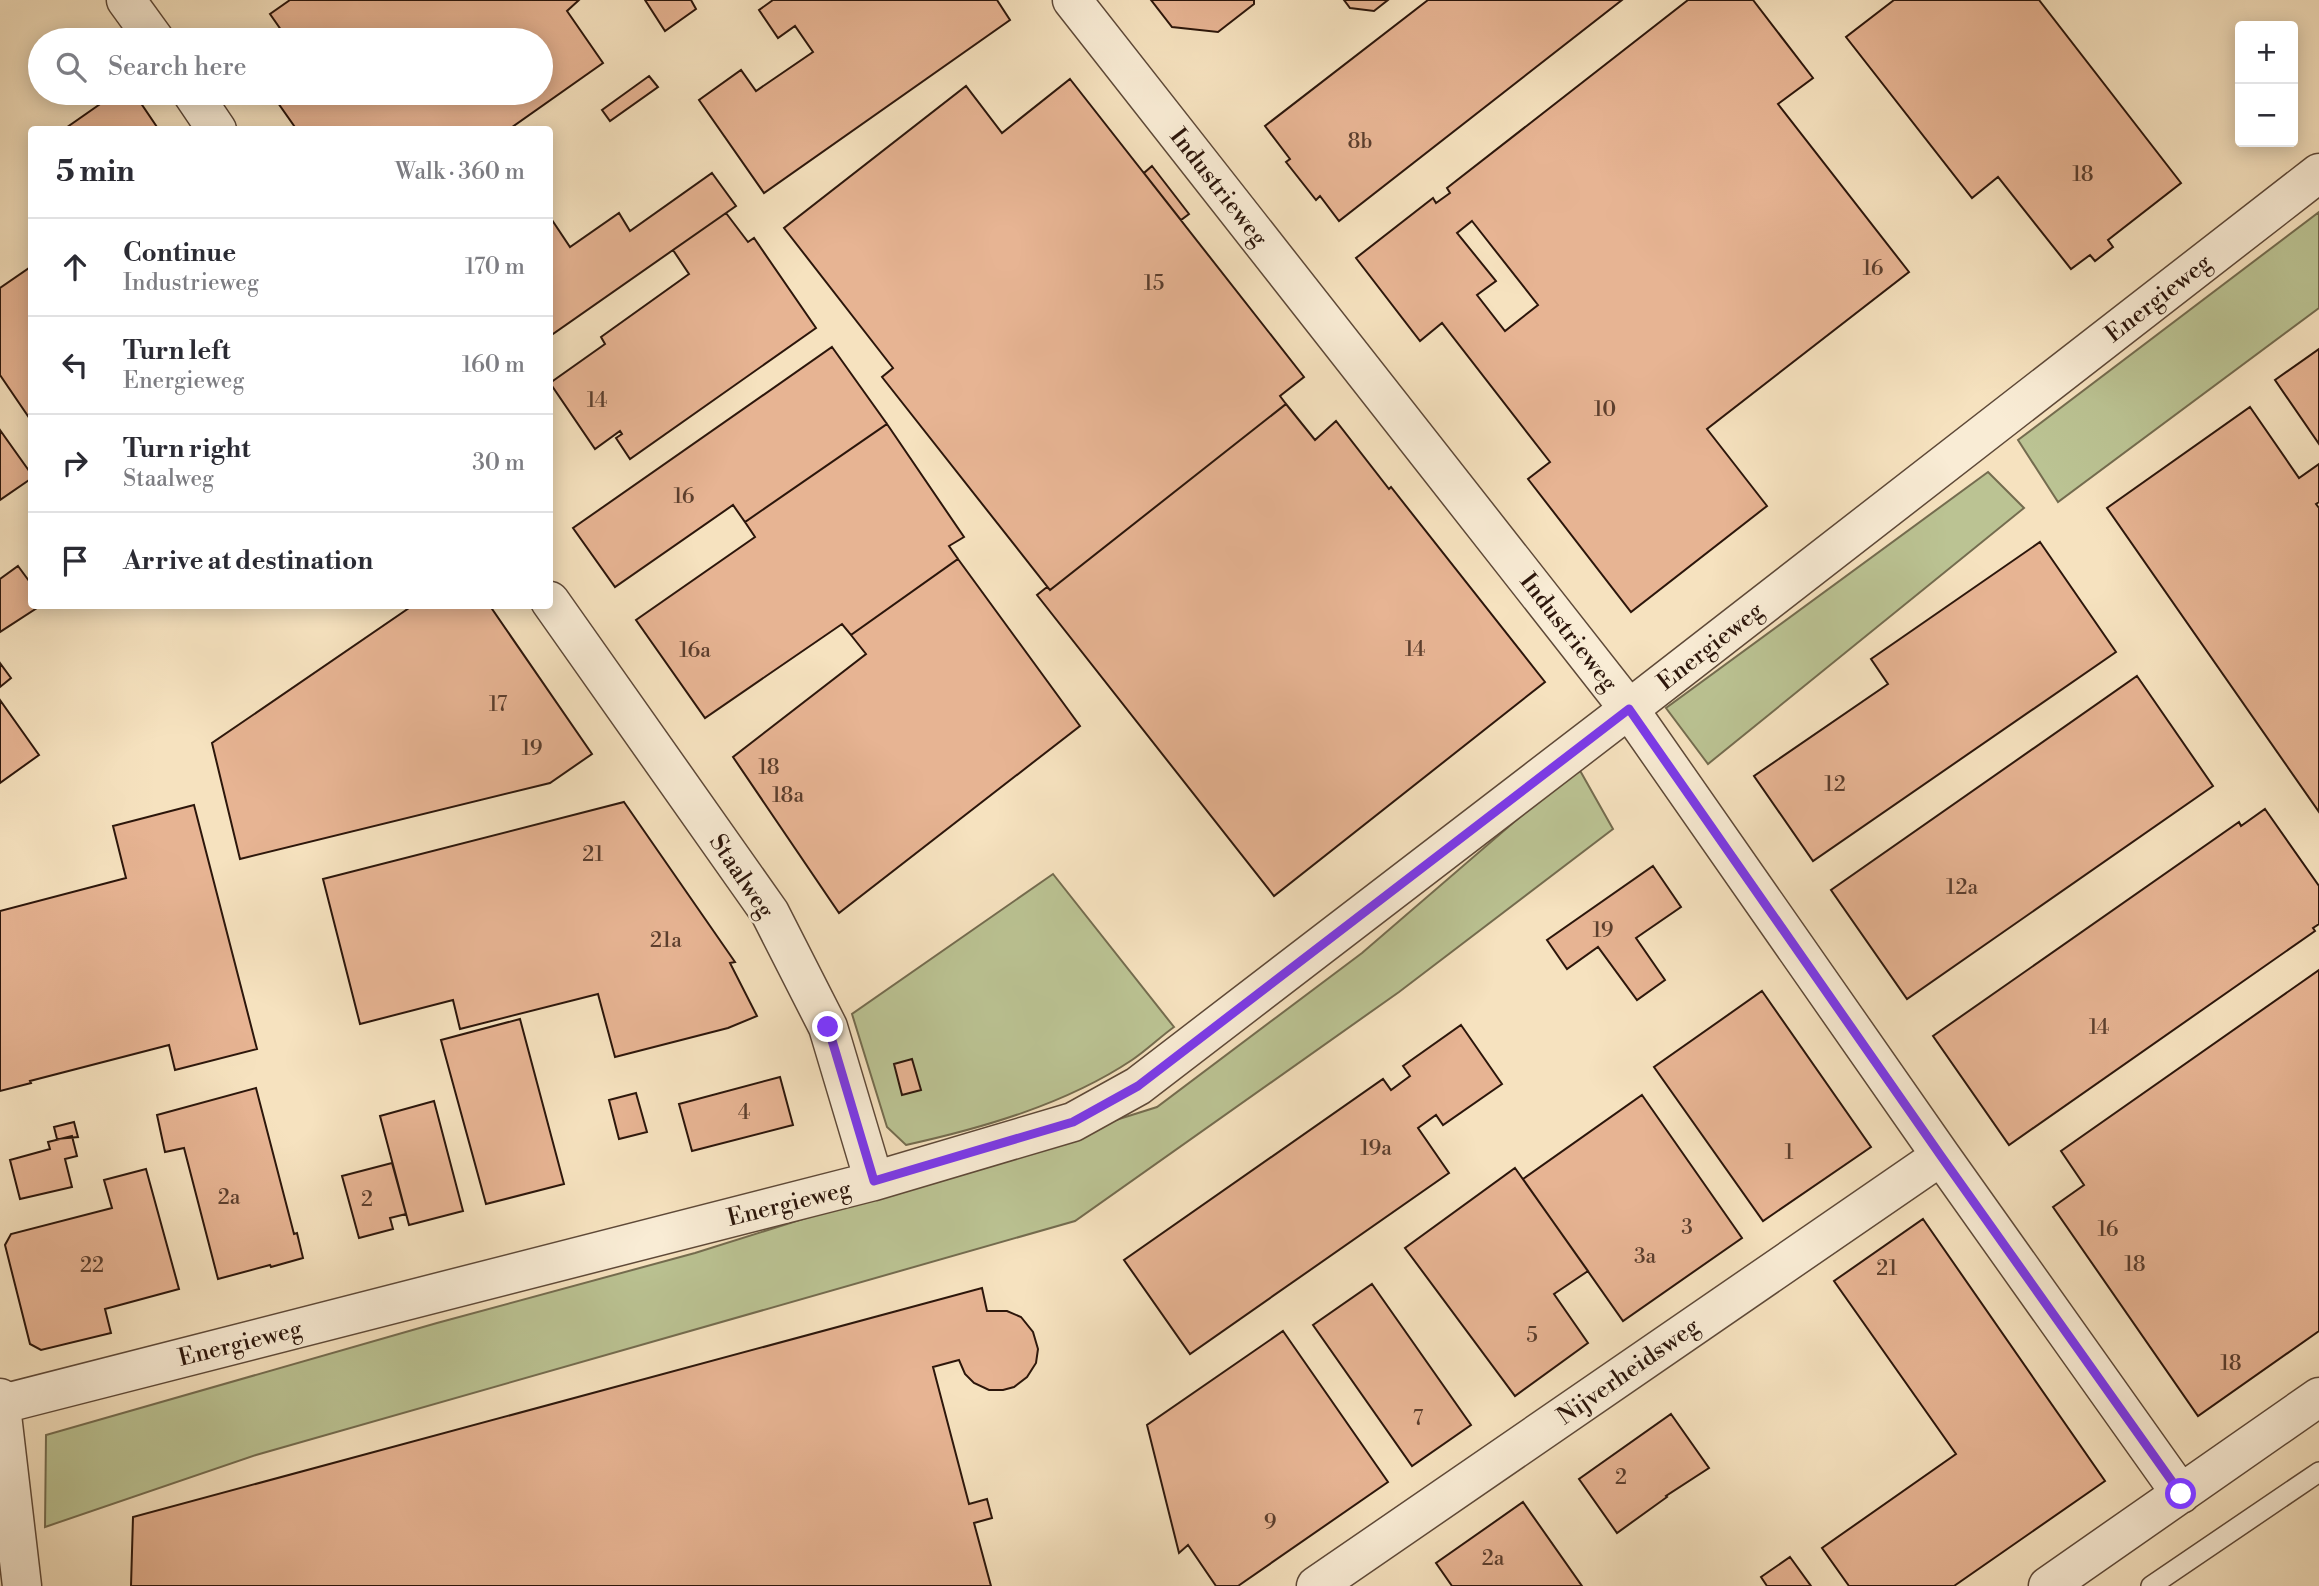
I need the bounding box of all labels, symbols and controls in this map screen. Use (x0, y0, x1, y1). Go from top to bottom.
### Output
map controls (2235, 21, 2298, 147)
button: + (2235, 21, 2298, 84)
search box (28, 28, 553, 105)
icon: search (52, 48, 90, 86)
text: Search here (108, 51, 247, 83)
button: − (2235, 84, 2298, 147)
street label: Industrieweg (1163, 123, 1274, 253)
house number: 8b (1348, 129, 1372, 155)
text: 5 min (56, 153, 135, 191)
text: Walk · 360 m (395, 158, 525, 186)
house number: 18 (2072, 162, 2094, 188)
text: Continue (123, 237, 236, 269)
icon: ahead (56, 248, 94, 286)
street label: Energieweg (2100, 248, 2218, 350)
text: 170 m (465, 253, 525, 281)
house number: 16 (1862, 256, 1884, 282)
text: Industrieweg (123, 269, 259, 297)
house number: 15 (1144, 271, 1164, 297)
text: Turn left (123, 335, 231, 367)
icon: left (56, 346, 94, 384)
text: 160 m (462, 351, 525, 379)
text: Energieweg (123, 367, 244, 395)
house number: 14 (587, 388, 607, 414)
house number: 10 (1594, 397, 1616, 423)
text: Turn right (123, 433, 251, 465)
icon: right (56, 444, 94, 482)
text: 30 m (472, 449, 525, 477)
text: Staalweg (123, 465, 214, 493)
house number: 16 (673, 484, 695, 510)
icon: arrive (56, 542, 94, 580)
text: Arrive at destination (123, 545, 373, 577)
street label: Industrieweg (1513, 568, 1624, 698)
street label: Energieweg (1652, 596, 1770, 698)
house number: 14 (1405, 637, 1425, 663)
house number: 16a (679, 638, 711, 664)
house number: 17 (489, 692, 508, 718)
house number: 19 (521, 736, 543, 762)
house number: 18 (758, 755, 780, 781)
house number: 12 (1824, 772, 1846, 798)
house number: 18a (772, 783, 804, 809)
street label: Staalweg (702, 829, 780, 925)
house number: 21 (582, 842, 604, 868)
house number: 12a (1946, 875, 1978, 901)
house number: 19 (1592, 918, 1614, 944)
house number: 21a (650, 928, 682, 954)
route end (812, 1011, 843, 1042)
house number: 14 (2089, 1015, 2109, 1041)
house number: 4 (738, 1100, 750, 1126)
house number: 19a (1360, 1136, 1392, 1162)
house number: 1 (1784, 1140, 1794, 1166)
street label: Energieweg (724, 1174, 855, 1234)
house number: 2a (218, 1185, 241, 1211)
house number: 2 (361, 1187, 373, 1213)
house number: 3 (1681, 1215, 1693, 1241)
house number: 16 (2097, 1217, 2119, 1243)
house number: 3a (1634, 1244, 1656, 1270)
house number: 18 (2124, 1252, 2146, 1278)
house number: 22 (80, 1253, 104, 1279)
house number: 21 (1876, 1256, 1898, 1282)
street label: Nijverheidsweg (1552, 1311, 1706, 1432)
street label: Energieweg (175, 1314, 306, 1374)
house number: 5 (1526, 1323, 1538, 1349)
house number: 18 (2220, 1351, 2242, 1377)
house number: 7 (1413, 1406, 1424, 1432)
house number: 2 (1615, 1465, 1627, 1491)
route start (2165, 1478, 2196, 1509)
house number: 9 (1264, 1510, 1276, 1536)
house number: 2a (1482, 1546, 1505, 1572)

